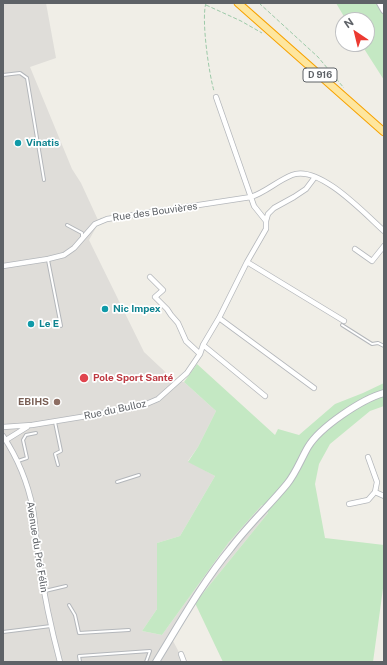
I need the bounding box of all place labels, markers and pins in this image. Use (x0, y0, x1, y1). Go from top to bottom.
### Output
place label: Vinatis (26, 137, 59, 149)
marker: Vinatis (13, 138, 23, 148)
place label: Nic Impex (113, 303, 161, 315)
marker: Nic Impex (100, 304, 110, 314)
place label: Le E (39, 318, 59, 330)
marker: Le E (26, 319, 36, 329)
marker: Pole Sport Santé (78, 372, 90, 384)
place label: Pole Sport Santé (93, 372, 173, 384)
place label: EBIHS (18, 396, 49, 408)
marker: EBIHS (52, 397, 62, 407)

